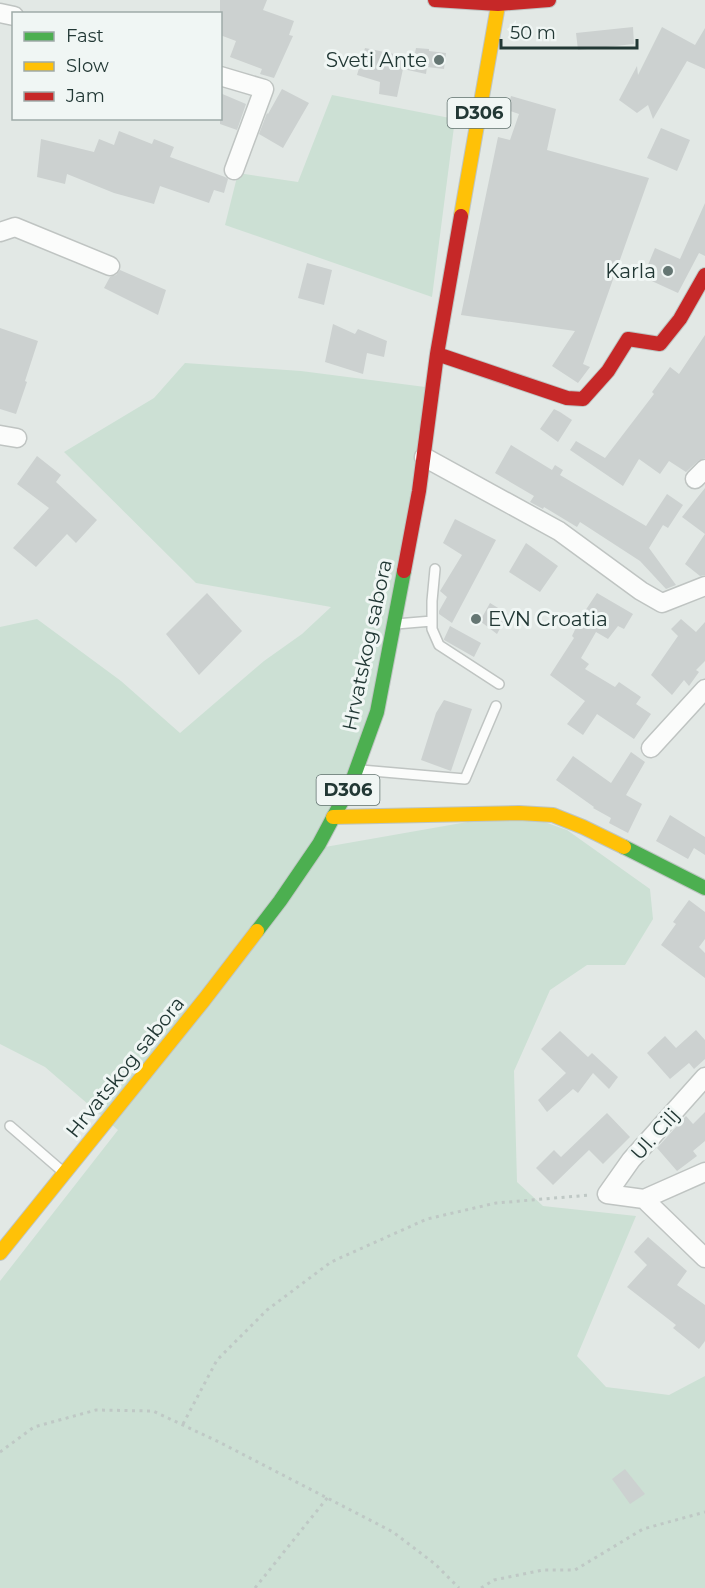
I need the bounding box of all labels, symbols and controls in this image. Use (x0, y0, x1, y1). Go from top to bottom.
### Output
legend (12, 12, 222, 120)
scale bar (501, 12, 638, 50)
text: 50 m (510, 22, 556, 44)
text: Fast (66, 25, 104, 47)
place label: Sveti Ante (326, 48, 427, 72)
marker: Sveti Ante (432, 53, 446, 67)
text: Slow (66, 55, 109, 77)
text: Jam (65, 85, 105, 107)
road number: D306 (448, 98, 510, 128)
place label: Karla (605, 259, 656, 283)
marker: Karla (661, 264, 675, 278)
street label: Hrvatskog sabora (337, 557, 397, 733)
place label: EVN Croatia (488, 607, 608, 631)
marker: EVN Croatia (469, 612, 483, 626)
road number: D306 (316, 775, 380, 805)
street label: Hrvatskog sabora (61, 992, 189, 1142)
street label: Ul. Cilj (626, 1103, 684, 1165)

